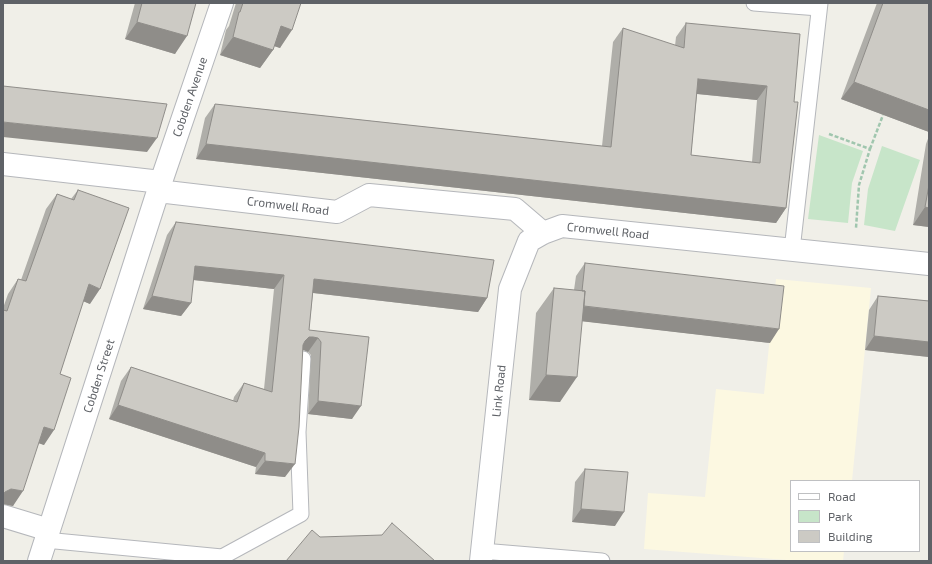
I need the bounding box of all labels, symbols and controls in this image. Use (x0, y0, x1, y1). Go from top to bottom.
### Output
street label: Cobden Avenue (170, 55, 210, 139)
street label: Cromwell Road (246, 194, 330, 218)
street label: Cromwell Road (566, 220, 650, 242)
street label: Cobden Street (80, 337, 118, 415)
street label: Link Road (489, 364, 509, 418)
legend (790, 480, 920, 552)
text: Road (828, 489, 856, 503)
text: Park (828, 509, 853, 523)
text: Building (828, 529, 872, 543)

